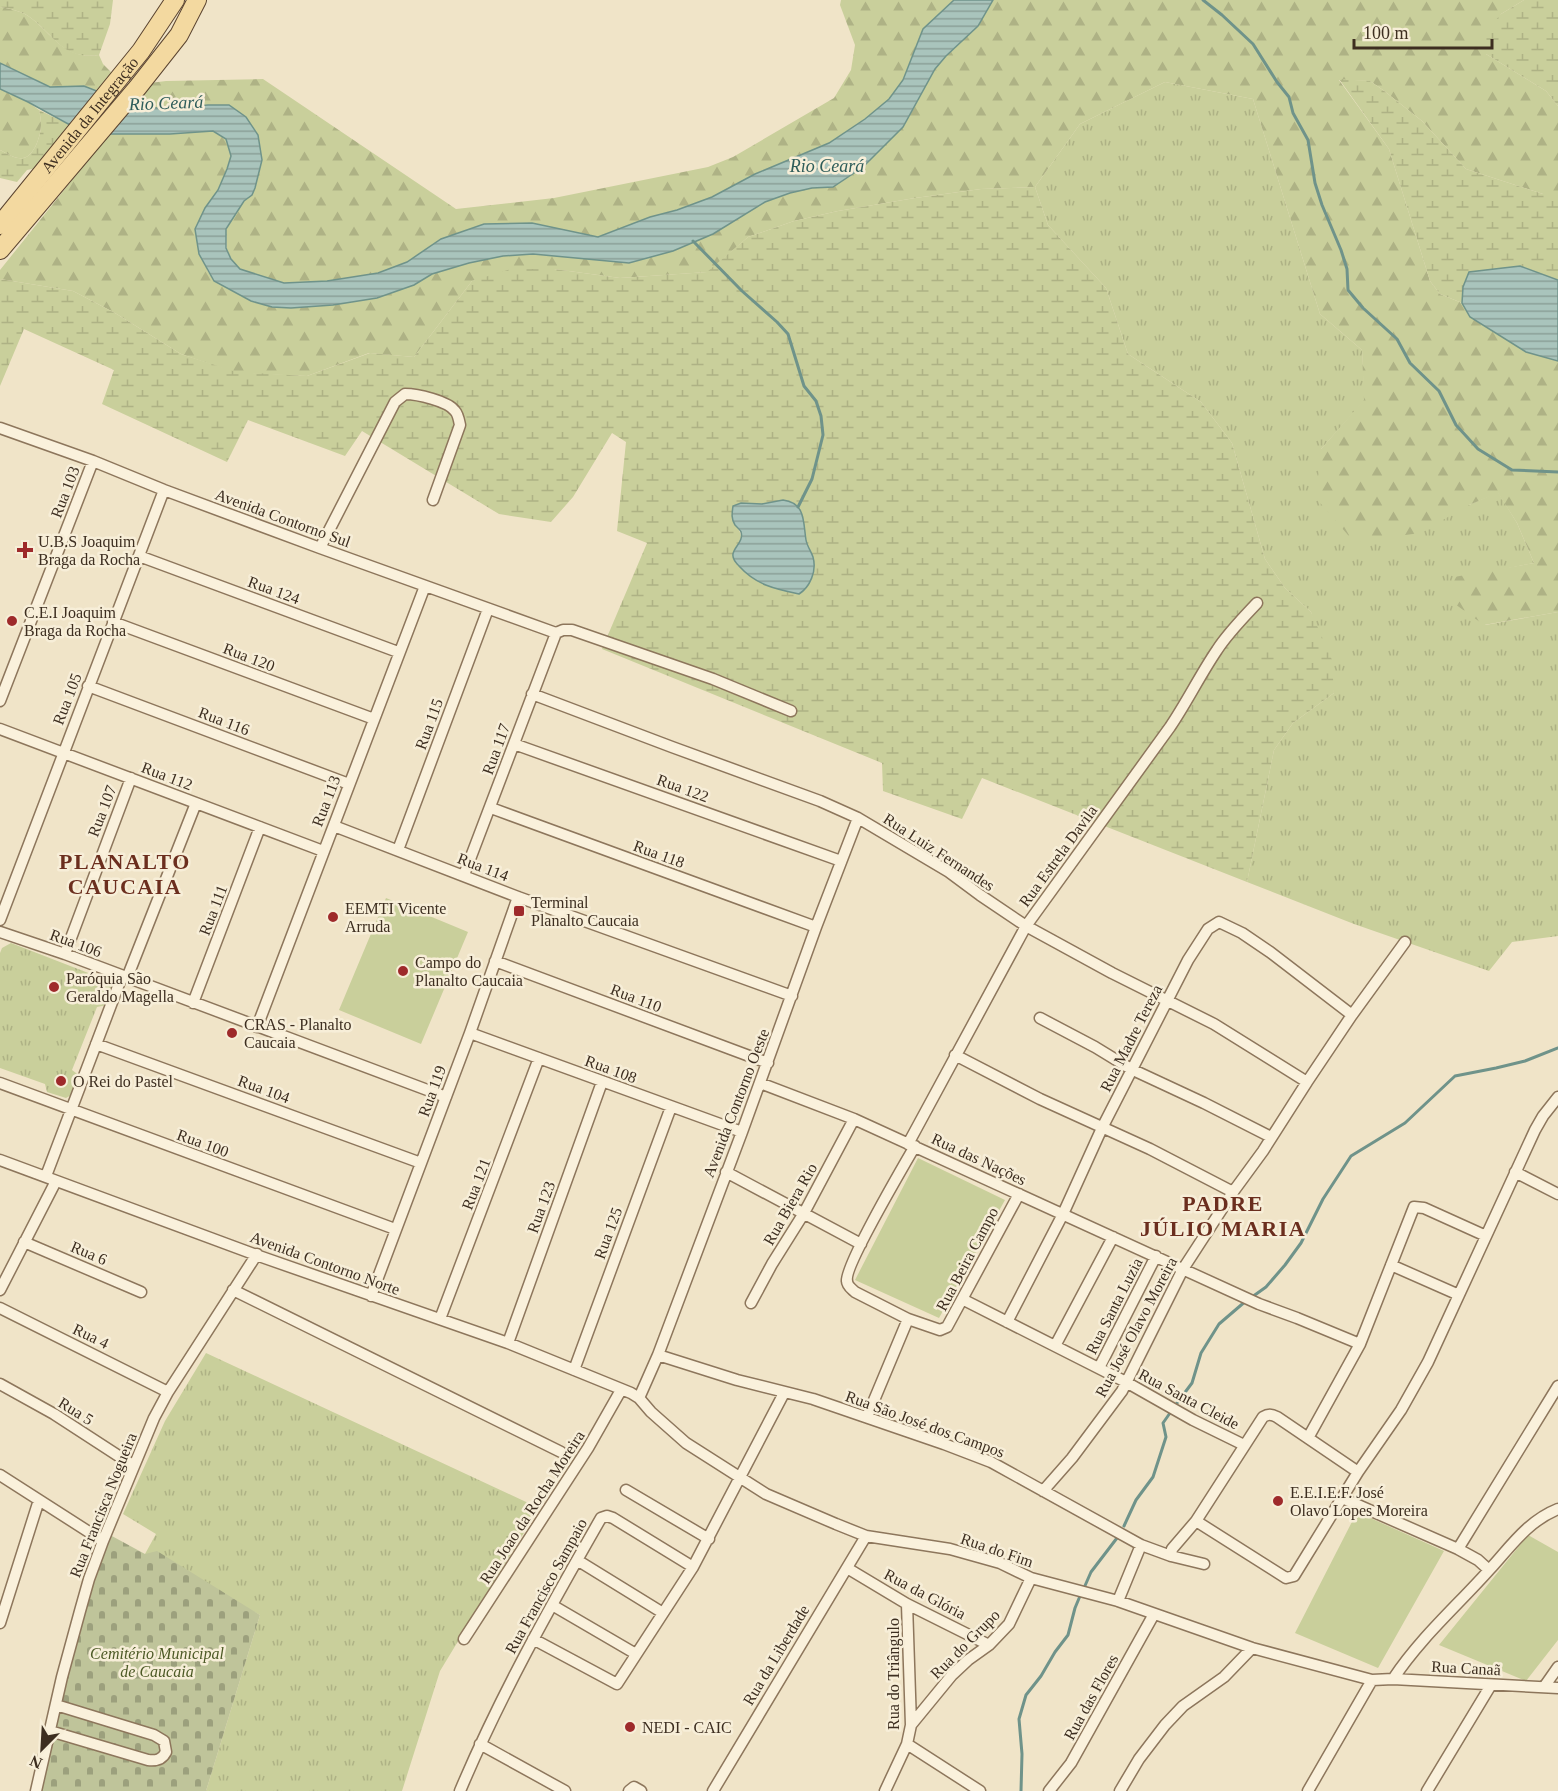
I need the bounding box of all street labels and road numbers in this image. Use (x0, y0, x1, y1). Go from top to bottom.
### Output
street label: Avenida da Integração (38, 54, 141, 176)
street label: Rua 103 (47, 464, 83, 520)
street label: Avenida Contorno Sul (213, 486, 354, 551)
street label: Rua 124 (246, 573, 302, 607)
street label: Rua 120 (221, 639, 277, 675)
street label: Rua 105 (49, 671, 85, 727)
street label: Rua 115 (412, 696, 446, 752)
street label: Rua 116 (196, 704, 252, 738)
street label: Rua 117 (479, 721, 513, 777)
street label: Rua 112 (139, 759, 195, 793)
street label: Rua 122 (655, 771, 711, 805)
street label: Rua 113 (309, 773, 343, 829)
street label: Rua 107 (84, 783, 120, 839)
street label: Rua Estrela Davila (1016, 802, 1100, 910)
street label: Rua Luiz Fernandes (880, 810, 998, 894)
street label: Rua 118 (631, 837, 687, 871)
street label: Rua 114 (455, 850, 511, 884)
street label: Rua 111 (196, 882, 230, 938)
street label: Rua 106 (48, 926, 104, 960)
street label: Rua 110 (608, 981, 664, 1015)
street label: Rua Madre Tereza (1097, 982, 1165, 1094)
street label: Avenida Contorno Oeste (700, 1026, 772, 1180)
street label: Rua 108 (583, 1052, 639, 1086)
street label: Rua 119 (415, 1063, 449, 1119)
street label: Rua 104 (236, 1072, 292, 1106)
street label: Rua 100 (175, 1126, 231, 1160)
street label: Rua das Nações (929, 1130, 1029, 1189)
street label: Rua 121 (458, 1156, 494, 1212)
street label: Rua Biera Rio (760, 1160, 820, 1248)
street label: Rua 123 (524, 1179, 558, 1235)
street label: Rua Beira Campo (933, 1204, 1002, 1314)
street label: Rua 125 (591, 1205, 625, 1261)
street label: Avenida Contorno Norte (248, 1228, 402, 1298)
street label: Rua 6 (68, 1238, 110, 1268)
street label: Rua José Olavo Moreira (1092, 1254, 1180, 1400)
street label: Rua Santa Luzia (1082, 1255, 1146, 1357)
street label: Rua 4 (70, 1320, 112, 1352)
street label: Rua Santa Cleide (1136, 1365, 1242, 1433)
street label: Rua São José dos Campos (843, 1387, 1007, 1462)
street label: Rua 5 (55, 1394, 97, 1428)
street label: Rua Joao da Rocha Moreira (476, 1427, 588, 1587)
street label: Rua Francisca Nogueira (66, 1430, 141, 1580)
street label: Rua Francisco Sampaio (502, 1515, 591, 1657)
street label: Rua do Fim (959, 1530, 1036, 1571)
street label: Rua da Glória (881, 1565, 969, 1623)
street label: Rua da Liberdade (739, 1602, 813, 1708)
street label: Rua do Grupo (927, 1606, 1004, 1683)
street label: Rua do Triângulo (885, 1618, 903, 1730)
street label: Rua das Flores (1061, 1651, 1121, 1743)
street label: Rua Canaã (1431, 1658, 1501, 1678)

